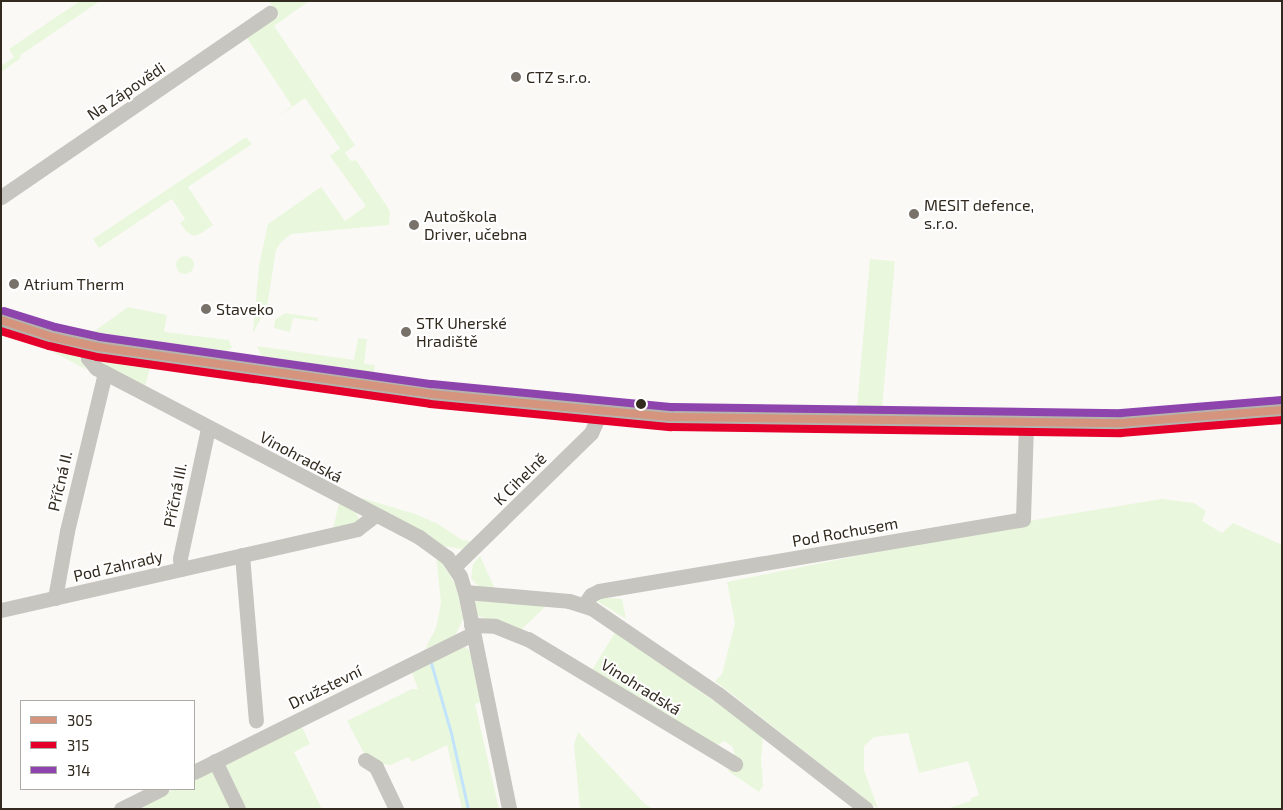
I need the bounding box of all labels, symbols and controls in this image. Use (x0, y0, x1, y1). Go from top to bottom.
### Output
street label: Na Zápovědi (83, 58, 169, 124)
place label: CTZ s.r.o. (526, 67, 591, 87)
marker: CTZ s.r.o. (510, 71, 522, 83)
place label: MESIT defence, s.r.o. (924, 195, 1035, 233)
place label: Autoškola Driver, učebna (424, 206, 527, 244)
marker: MESIT defence, s.r.o. (908, 208, 920, 220)
marker: Autoškola Driver, učebna (408, 219, 420, 231)
place label: Atrium Therm (24, 274, 125, 294)
marker: Atrium Therm (8, 278, 20, 290)
place label: Staveko (216, 299, 274, 319)
marker: Staveko (200, 303, 212, 315)
place label: STK Uherské Hradiště (416, 313, 507, 351)
marker: STK Uherské Hradiště (400, 326, 412, 338)
unlabelled marker (636, 399, 646, 409)
street label: Vinohradská (256, 427, 346, 487)
street label: Příčná II. (44, 449, 76, 513)
street label: K Cihelně (490, 449, 550, 509)
street label: Příčná III. (159, 461, 191, 529)
street label: Pod Rochusem (791, 513, 899, 551)
street label: Pod Zahrady (71, 546, 165, 586)
street label: Vinohradská (597, 655, 685, 719)
street label: Družstevní (285, 661, 365, 713)
legend (20, 700, 195, 790)
text: 305 (67, 711, 92, 729)
text: 315 (67, 736, 89, 754)
text: 314 (67, 761, 91, 779)

